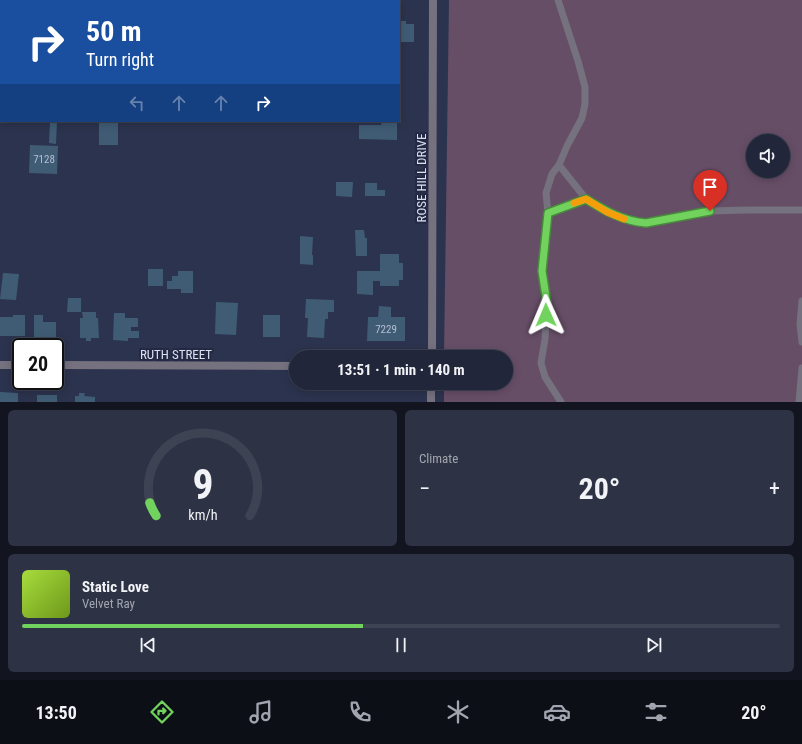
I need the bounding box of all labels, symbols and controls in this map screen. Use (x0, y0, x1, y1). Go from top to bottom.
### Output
text: 50 m (86, 15, 142, 48)
icon: right (20, 16, 72, 68)
text: Turn right (86, 49, 154, 70)
icon: left (126, 92, 148, 114)
icon: ahead (168, 92, 190, 114)
icon: ahead (210, 92, 232, 114)
icon: right (252, 92, 274, 114)
street label: ROSE HILL DRIVE (414, 134, 429, 222)
map controls (746, 134, 790, 178)
button: sound (746, 134, 790, 178)
house number: 7128 (33, 153, 55, 166)
pin (693, 170, 727, 211)
icon: arrive (699, 176, 721, 198)
position arrow (525, 294, 567, 336)
house number: 7229 (375, 323, 397, 336)
speed limit sign: 20 (12, 338, 64, 390)
street label: RUTH STREET (140, 347, 212, 362)
text: 13:51 · 1 min · 140 m (337, 361, 465, 379)
text: Climate (419, 451, 458, 466)
text: 9 (192, 460, 213, 509)
text: 20° (579, 471, 621, 506)
text: − (419, 476, 430, 501)
text: + (769, 476, 780, 501)
text: km/h (188, 507, 217, 523)
text: Static Love (82, 578, 149, 596)
text: Velvet Ray (82, 596, 135, 611)
icon: previous (137, 634, 159, 656)
icon: pause (390, 634, 412, 656)
icon: next (643, 634, 665, 656)
icon: directions (148, 698, 176, 726)
icon: music (247, 698, 275, 726)
icon: phone (346, 698, 374, 726)
icon: climate (444, 698, 472, 726)
icon: car (543, 698, 571, 726)
icon: filters (642, 698, 670, 726)
text: 13:50 (35, 702, 77, 723)
text: 20° (741, 702, 766, 723)

